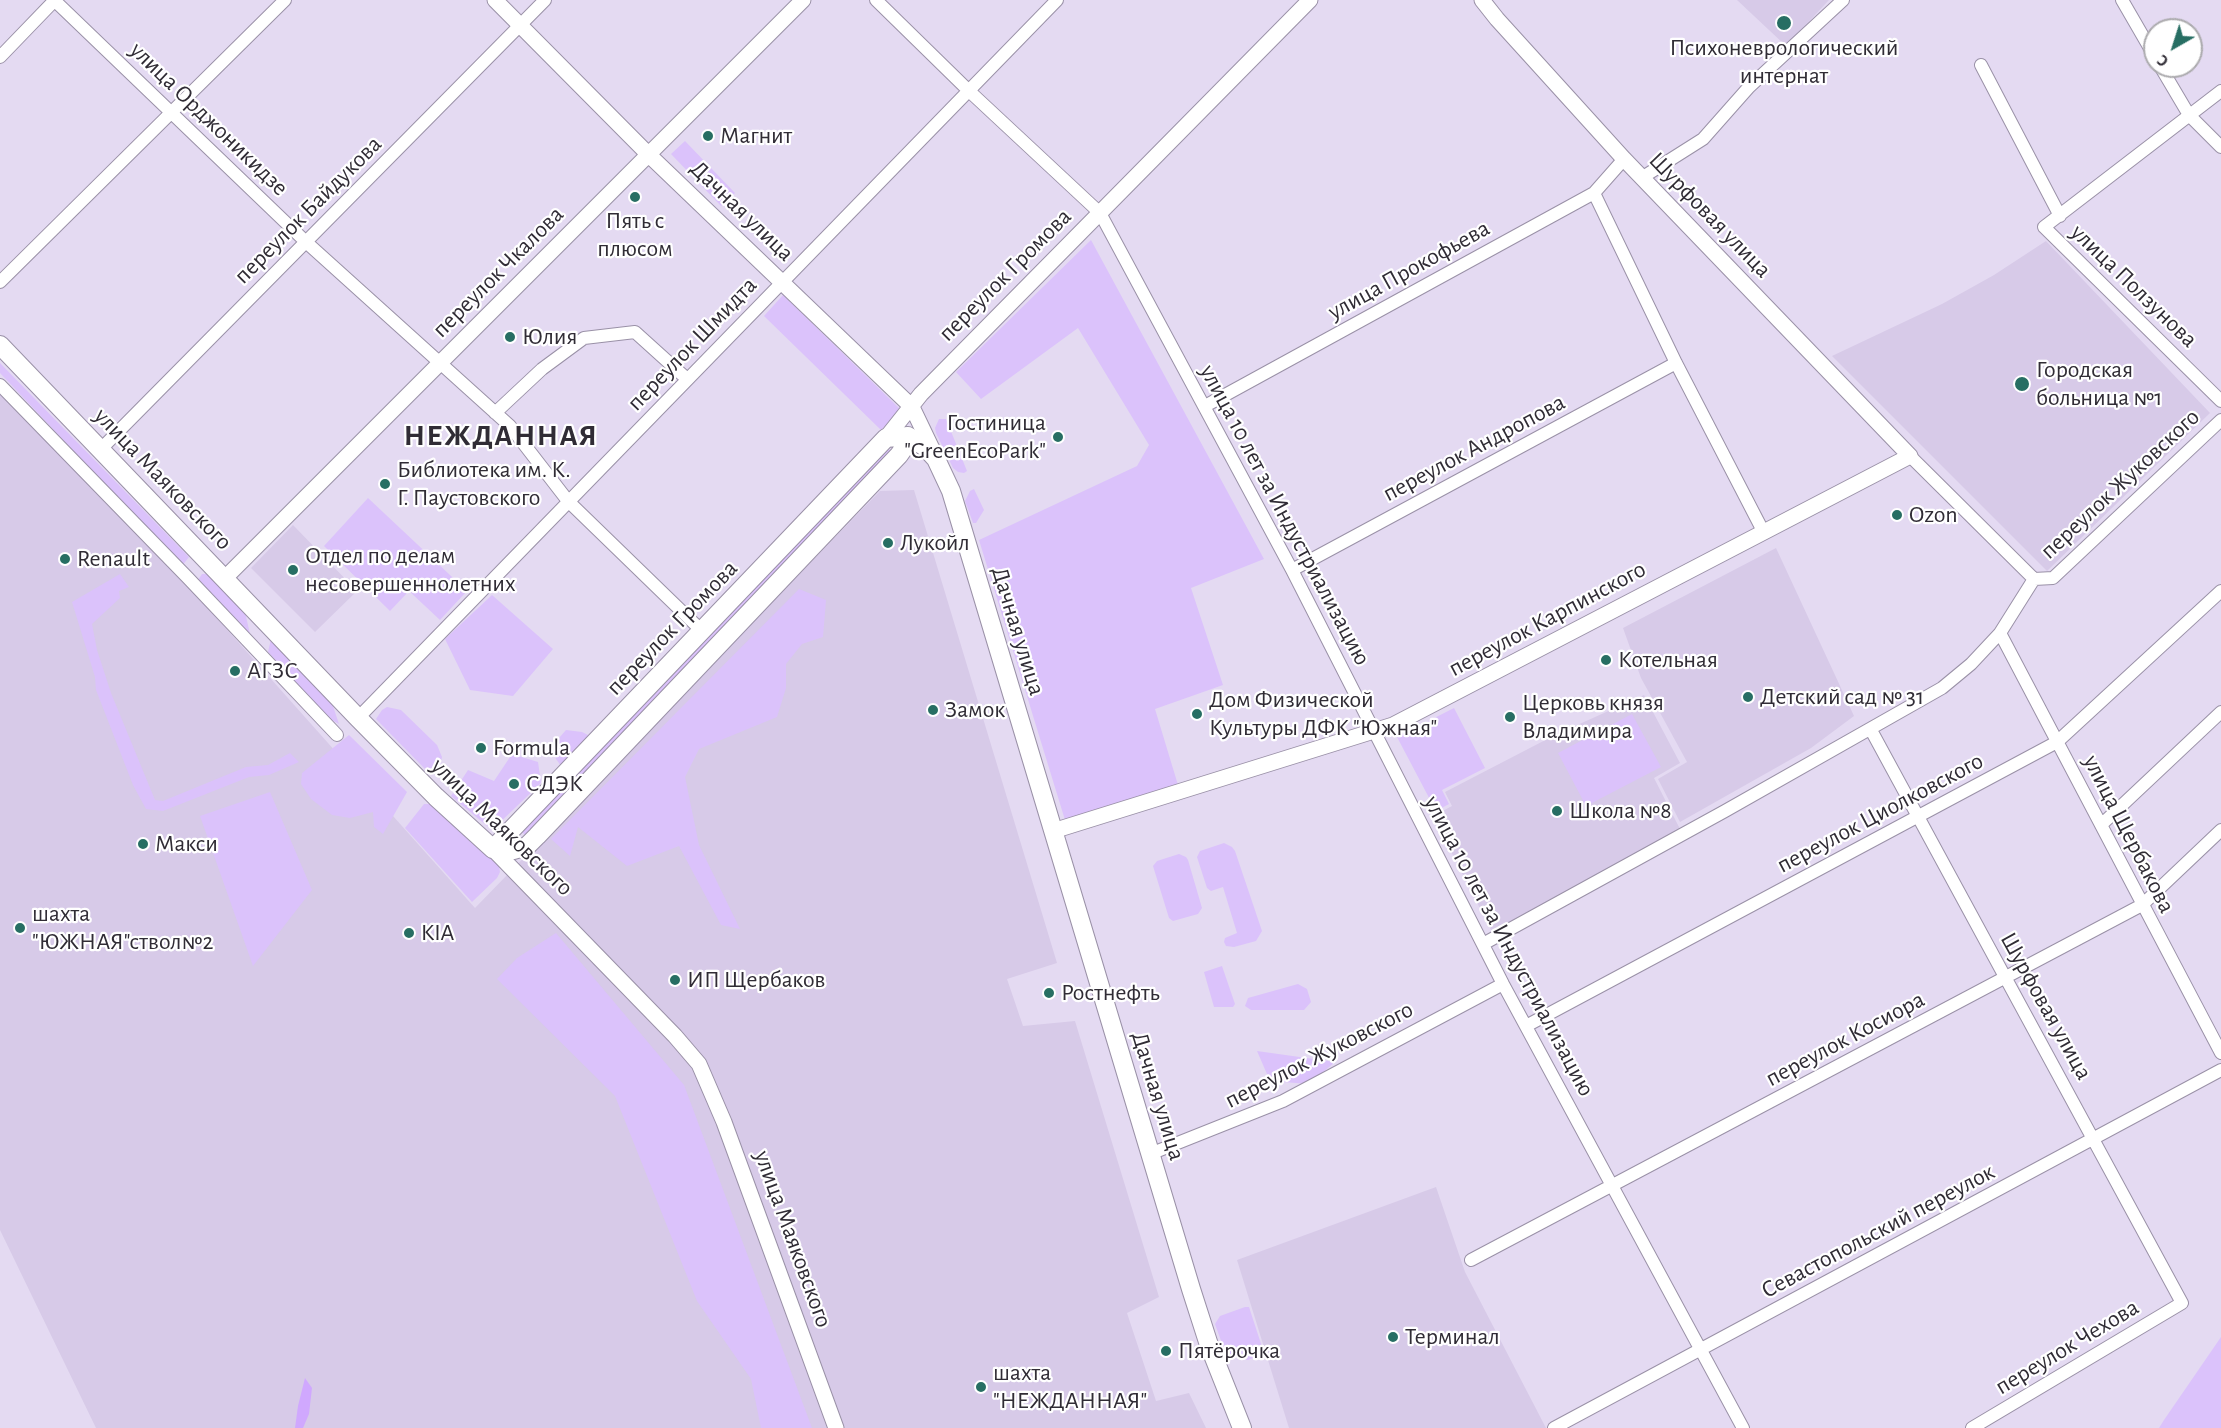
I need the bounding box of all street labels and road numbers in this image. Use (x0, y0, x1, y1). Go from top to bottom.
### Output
street label: улица Орджоникидзе (124, 36, 294, 202)
street label: переулок Байдукова (228, 130, 388, 290)
street label: Шурфовая улица (1643, 146, 1777, 284)
street label: Дачная улица (684, 154, 800, 268)
street label: переулок Чкалова (426, 200, 570, 344)
street label: переулок Громова (932, 202, 1078, 348)
street label: улица Прокофьева (1323, 214, 1495, 326)
street label: улица Ползунова (2065, 218, 2203, 354)
street label: переулок Шмидта (621, 271, 763, 417)
street label: улица 10 лет за Индустриализацию (1193, 360, 1377, 670)
street label: переулок Андропова (1378, 388, 1570, 508)
street label: улица Маяковского (88, 402, 238, 556)
street label: переулок Жуковского (2034, 403, 2206, 565)
street label: переулок Громова (600, 554, 744, 702)
street label: переулок Карпинского (1443, 555, 1651, 683)
street label: Дачная улица (985, 563, 1051, 699)
street label: переулок Циолковского (1772, 746, 1988, 880)
street label: улица Щербакова (2077, 750, 2181, 918)
street label: улица Маяковского (425, 752, 579, 902)
street label: улица 10 лет за Индустриализацию (1417, 791, 1601, 1101)
street label: Шурфовая улица (1994, 927, 2098, 1085)
street label: переулок Косиора (1761, 985, 1929, 1093)
street label: переулок Жуковского (1220, 995, 1418, 1115)
street label: Дачная улица (1125, 1028, 1191, 1164)
street label: улица Маяковского (748, 1147, 838, 1331)
street label: Севастопольский переулок (1756, 1157, 2000, 1305)
street label: переулок Чехова (1990, 1293, 2144, 1401)

